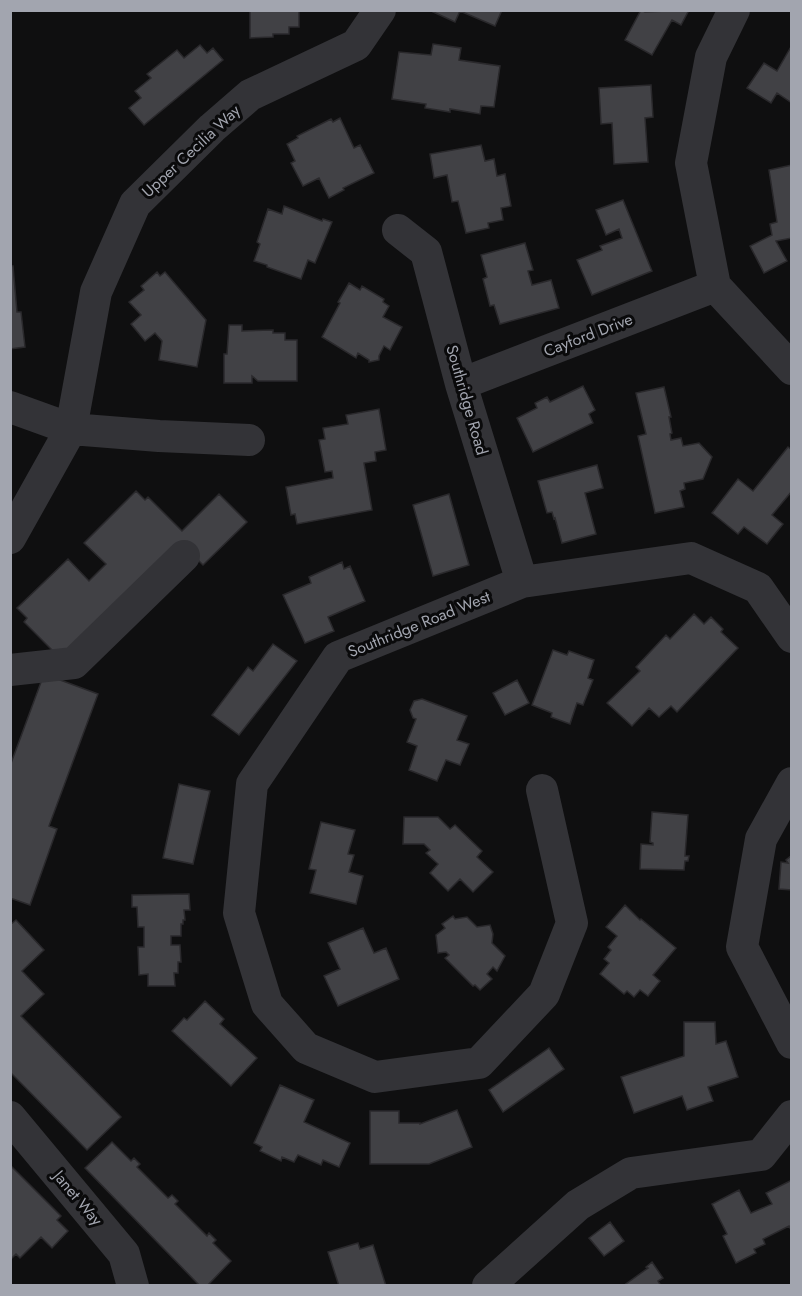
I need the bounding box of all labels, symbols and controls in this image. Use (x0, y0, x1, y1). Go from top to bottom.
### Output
street label: Upper Cecilia Way (137, 99, 246, 203)
street label: Cayford Drive (540, 307, 636, 363)
street label: Southridge Road (440, 342, 494, 458)
street label: Southridge Road West (344, 585, 494, 663)
street label: Janet Way (47, 1164, 109, 1231)

